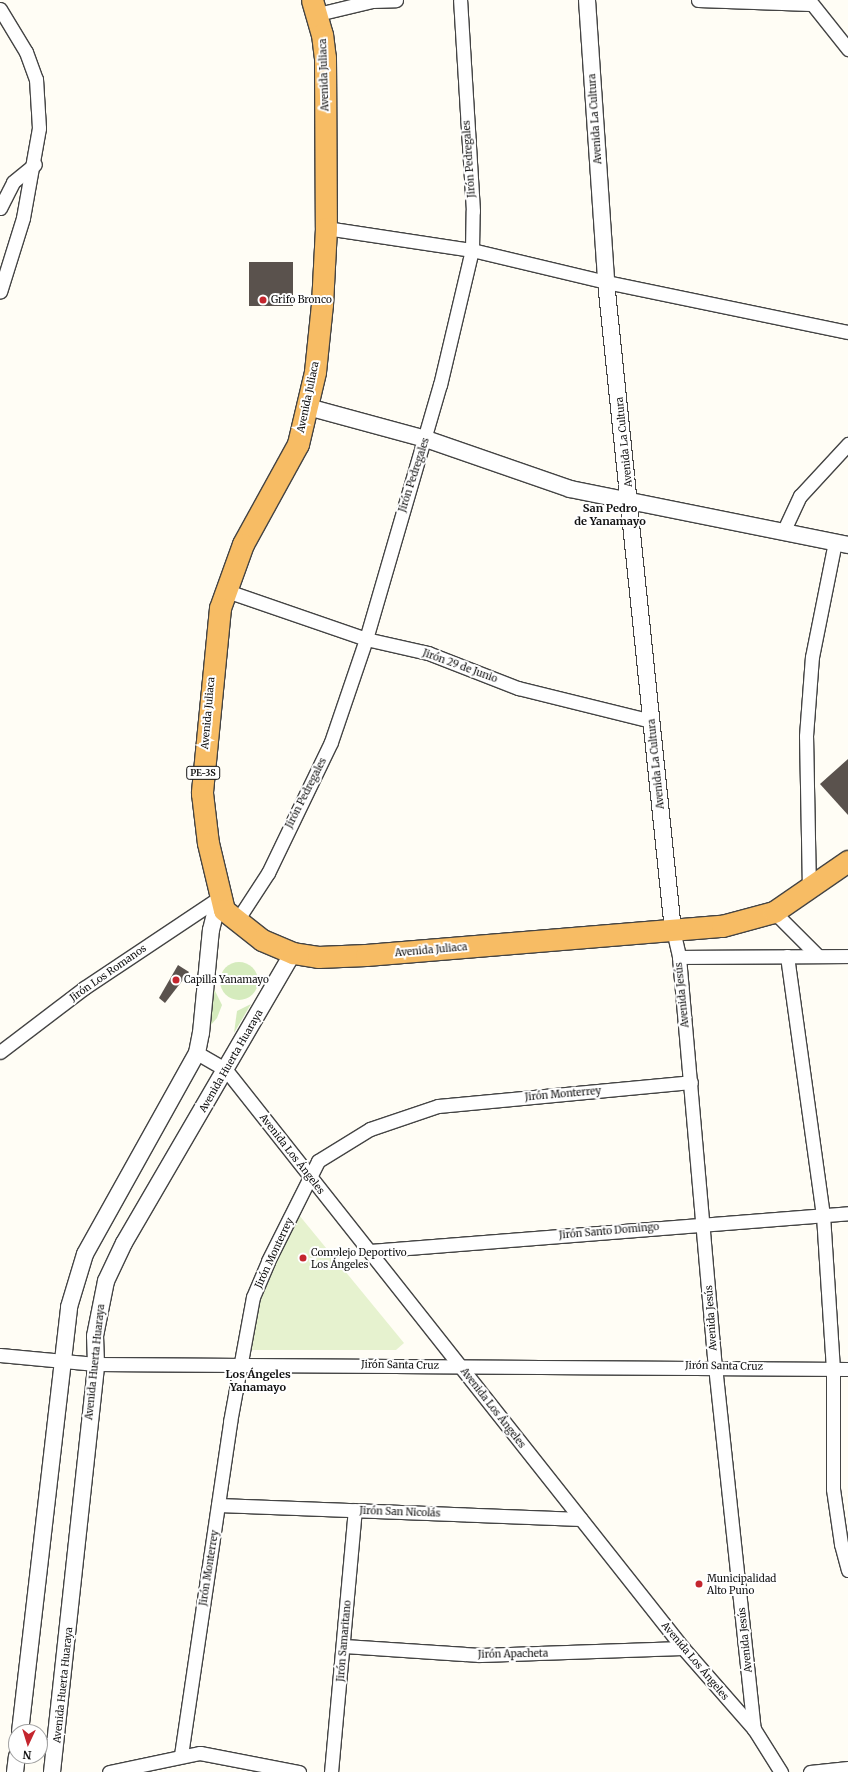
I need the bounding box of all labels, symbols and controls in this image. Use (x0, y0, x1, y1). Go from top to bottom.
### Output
street label: Avenida Juliaca (317, 39, 331, 111)
street label: Avenida La Cultura (586, 73, 604, 165)
street label: Jirón Pedregales (460, 120, 478, 198)
place label: Grifo Bronco (271, 294, 332, 306)
marker: Grifo Bronco (258, 295, 268, 305)
street label: Avenida Juliaca (295, 360, 321, 434)
street label: Avenida La Cultura (613, 396, 635, 488)
street label: Jirón Pedregales (396, 436, 432, 514)
district label: San Pedro de Yanamayo (574, 502, 646, 528)
street label: Jirón 29 de Junio (421, 647, 499, 685)
street label: Avenida Juliaca (199, 676, 217, 750)
street label: Avenida La Cultura (645, 718, 667, 810)
street label: Jirón Pedregales (283, 756, 329, 830)
road number: PE-3S (186, 766, 220, 780)
street label: Avenida Juliaca (394, 941, 468, 959)
street label: Jirón Los Romanos (67, 942, 149, 1004)
street label: Avenida Jesús (673, 962, 691, 1028)
place label: Capilla Yanamayo (184, 974, 269, 986)
marker: Capilla Yanamayo (171, 975, 181, 985)
street label: Avenida Huerta Huaraya (197, 1008, 265, 1114)
street label: Jirón Monterrey (524, 1085, 602, 1103)
street label: Avenida Los Ángeles (257, 1112, 327, 1196)
street label: Jirón Monterrey (252, 1216, 296, 1290)
street label: Jirón Santo Domingo (558, 1221, 660, 1241)
place label: Complejo Deportivo Los Ángeles (311, 1246, 407, 1270)
marker: Complejo Deportivo Los Ángeles (298, 1253, 308, 1263)
street label: Avenida Jesús (703, 1285, 719, 1351)
street label: Avenida Huerta Huaraya (83, 1303, 107, 1421)
street label: Jirón Santa Cruz (361, 1358, 439, 1372)
street label: Jirón Santa Cruz (685, 1359, 763, 1373)
street label: Avenida Los Ángeles (458, 1366, 528, 1450)
district label: Los Ángeles Yanamayo (225, 1368, 291, 1394)
street label: Jirón San Nicolás (359, 1505, 441, 1519)
street label: Jirón Monterrey (197, 1529, 221, 1607)
place label: Municipalidad Alto Puno (707, 1572, 776, 1596)
marker: Municipalidad Alto Puno (694, 1579, 704, 1589)
street label: Jirón Samaritano (334, 1600, 354, 1682)
street label: Avenida Jesús (736, 1607, 754, 1673)
street label: Avenida Los Ángeles (659, 1619, 731, 1703)
street label: Avenida Huerta Huaraya (51, 1626, 75, 1744)
street label: Jirón Apacheta (478, 1647, 548, 1661)
north arrow (8, 1724, 48, 1764)
text: N (22, 1748, 32, 1762)

